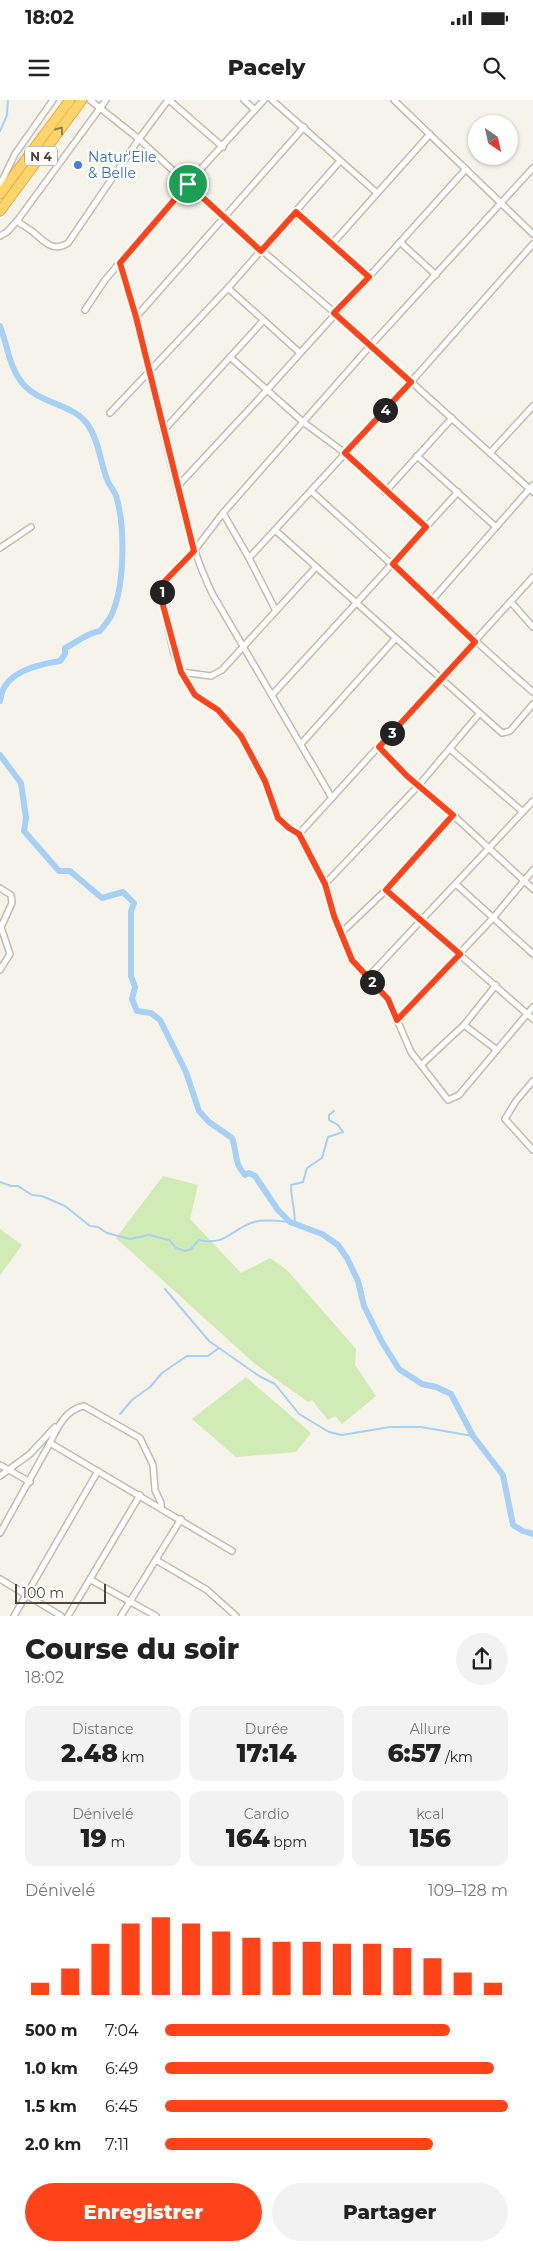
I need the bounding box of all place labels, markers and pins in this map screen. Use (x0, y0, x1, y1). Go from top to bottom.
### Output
place label: Natur'Elle & Belle (88, 148, 157, 182)
marker: Natur'Elle & Belle (72, 159, 84, 171)
pin (167, 163, 209, 205)
pin: 4 (372, 398, 398, 422)
pin: 1 (150, 580, 174, 604)
pin: 3 (380, 720, 404, 746)
pin: 2 (360, 970, 384, 994)

